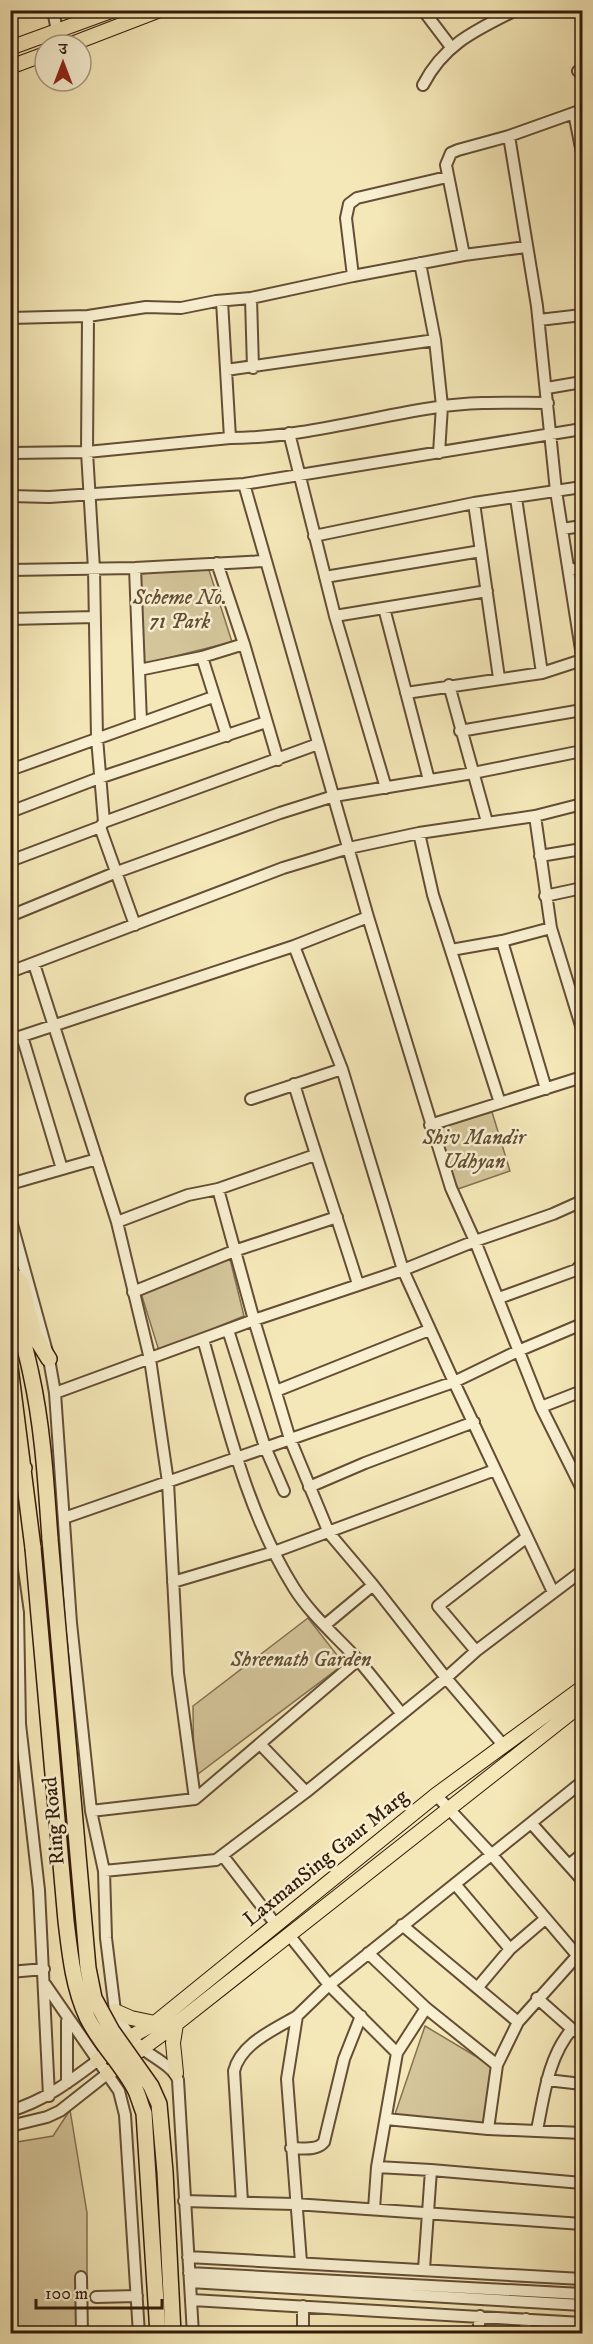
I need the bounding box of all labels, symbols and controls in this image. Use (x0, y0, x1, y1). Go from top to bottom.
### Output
north arrow (33, 33, 93, 93)
text: उ (58, 39, 69, 59)
park label: Scheme No. 71 Park (132, 585, 227, 635)
park label: Shiv Mandir Udhyan (421, 1125, 527, 1175)
park label: Shreenath Garden (230, 1647, 372, 1673)
street label: Ring Road (37, 1775, 71, 1866)
street label: LaxmanSing Gaur Marg (238, 1783, 414, 1932)
scale bar (36, 2272, 162, 2310)
text: 100 m (45, 2283, 88, 2305)

